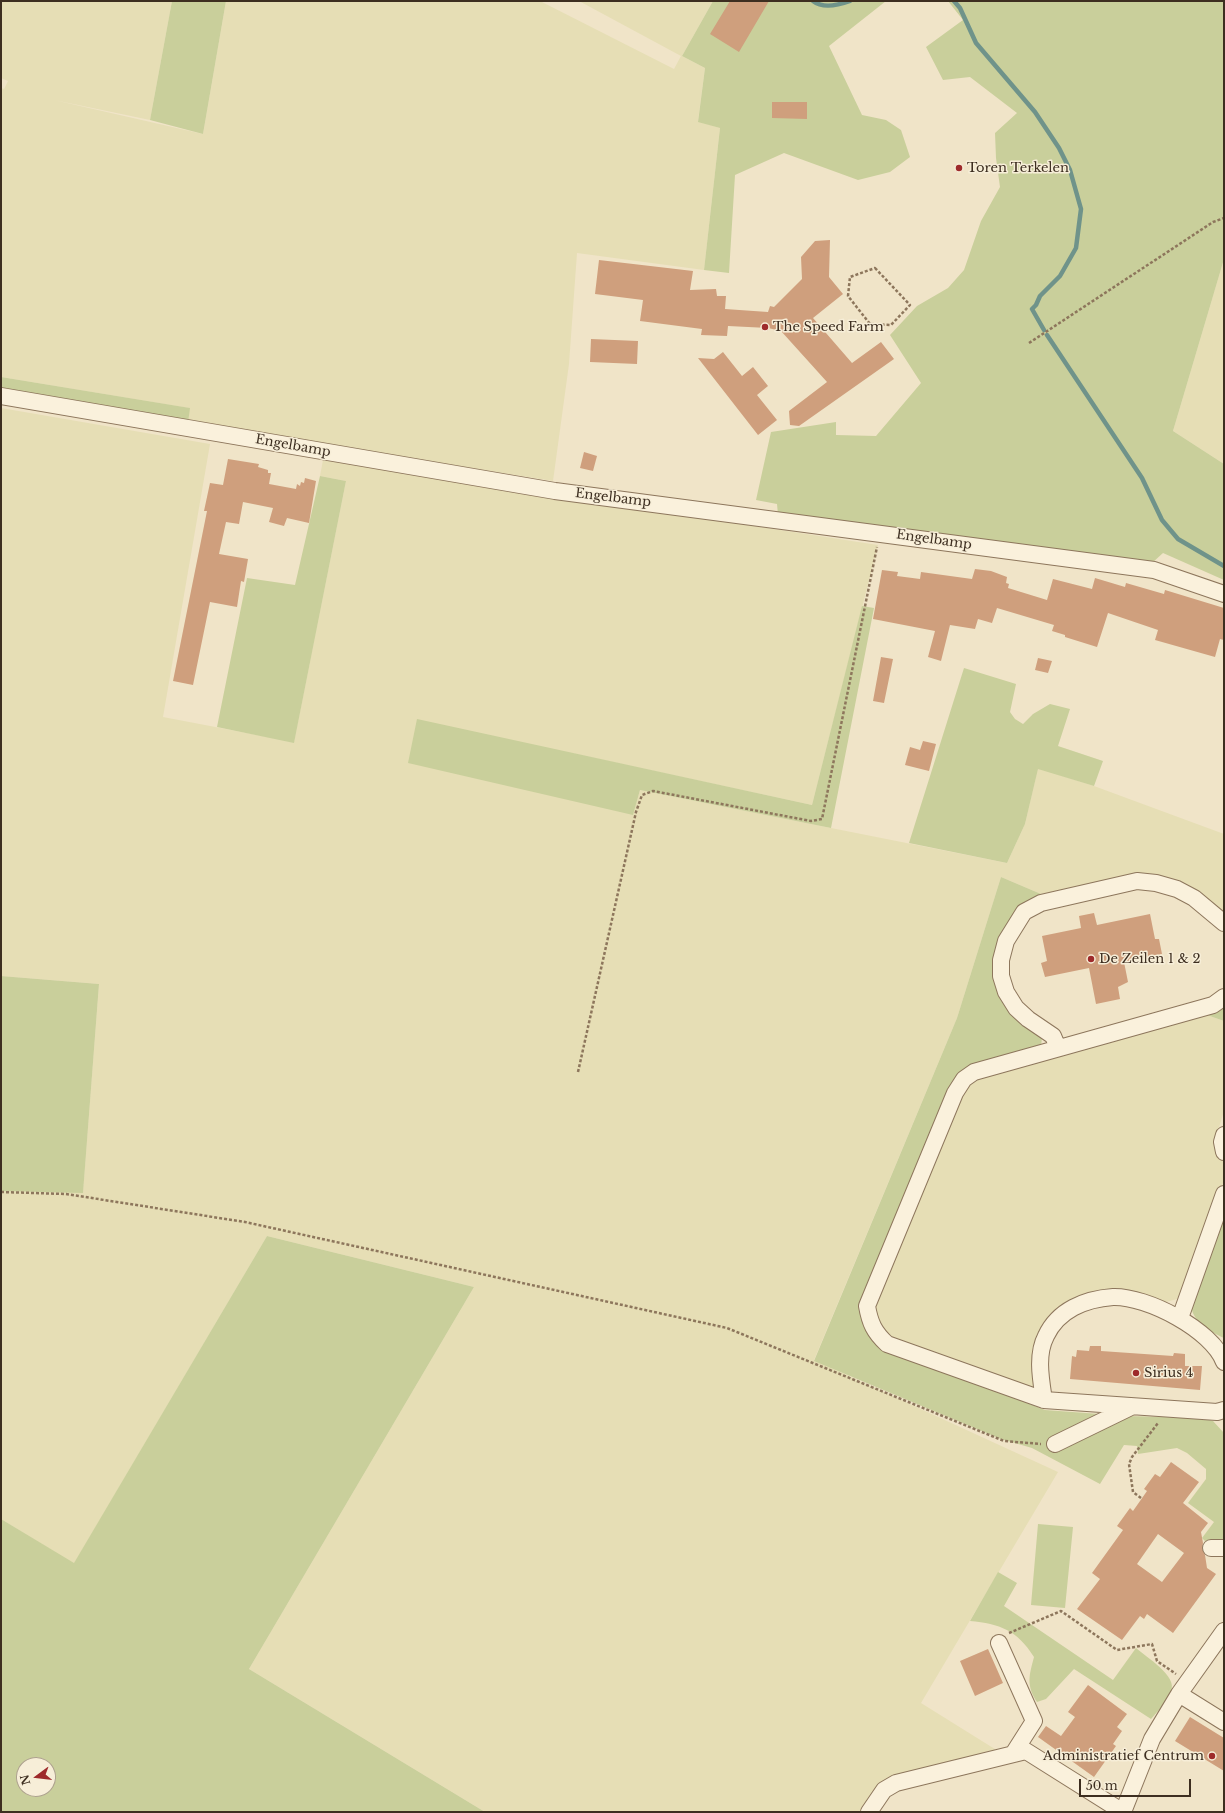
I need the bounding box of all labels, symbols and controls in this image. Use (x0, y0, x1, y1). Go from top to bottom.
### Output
place label: Toren Terkelen (967, 160, 1069, 176)
marker: Toren Terkelen (954, 163, 964, 173)
place label: The Speed Farm (773, 319, 884, 335)
marker: The Speed Farm (760, 322, 770, 332)
street label: Engelbamp (254, 432, 332, 460)
street label: Engelbamp (574, 486, 652, 510)
street label: Engelbamp (895, 527, 973, 553)
place label: De Zeilen 1 & 2 (1099, 951, 1201, 967)
marker: De Zeilen 1 & 2 (1086, 954, 1096, 964)
place label: Sirius 4 (1144, 1365, 1193, 1381)
marker: Sirius 4 (1131, 1368, 1141, 1378)
place label: Administratief Centrum (1043, 1748, 1204, 1764)
marker: Administratief Centrum (1207, 1751, 1217, 1761)
north arrow (16, 1757, 56, 1797)
scale bar (1081, 1771, 1193, 1797)
text: N (17, 1773, 33, 1787)
text: 50 m (1086, 1778, 1118, 1793)

